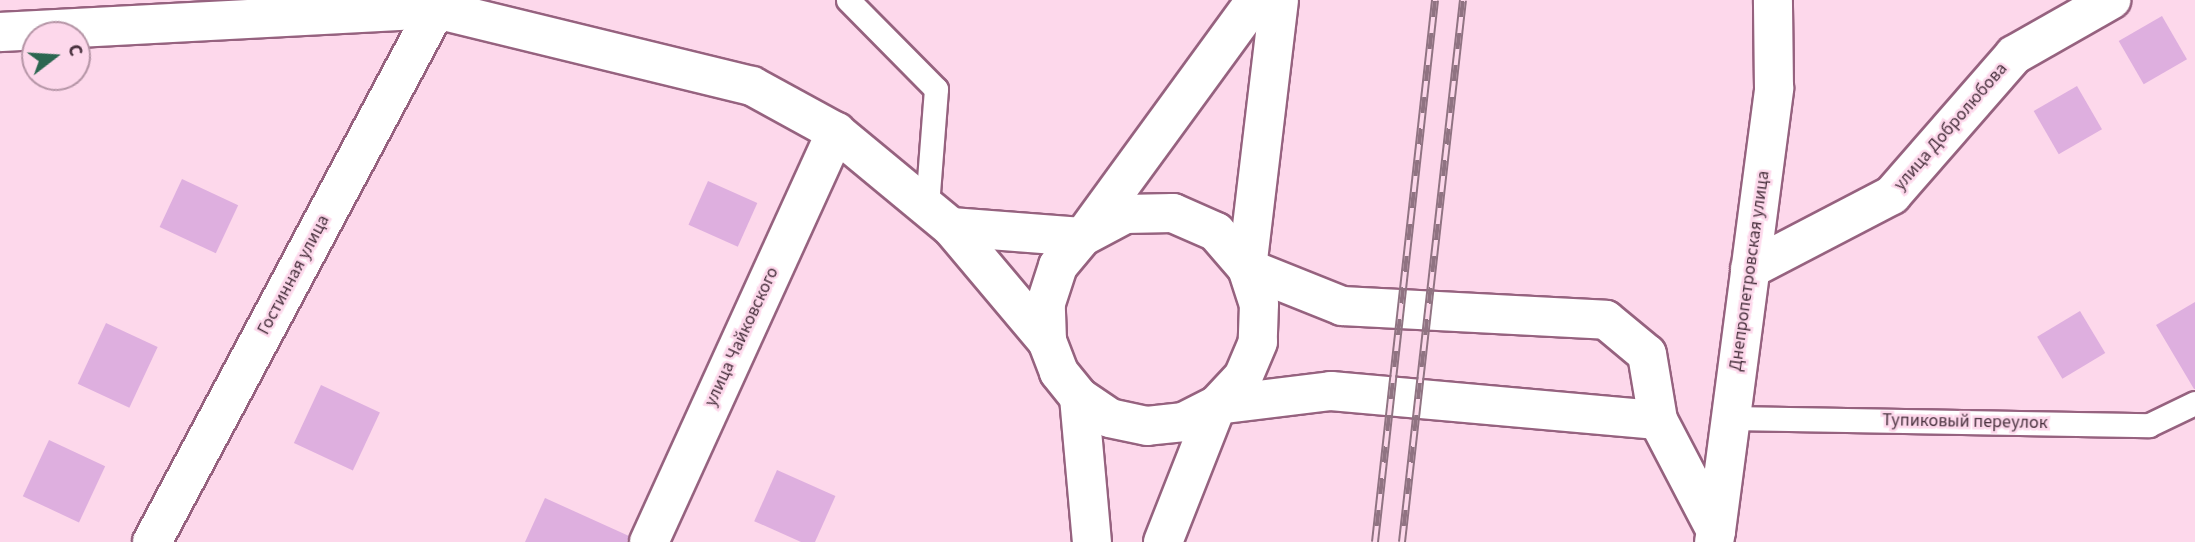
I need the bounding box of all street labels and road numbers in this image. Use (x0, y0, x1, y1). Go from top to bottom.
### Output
street label: улица Добролюбова (1890, 59, 2012, 195)
street label: Днепропетровская улица (1725, 169, 1775, 373)
street label: Гостинная улица (253, 211, 335, 339)
street label: улица Чайковского (700, 264, 784, 410)
street label: Тупиковый переулок (1882, 410, 2048, 434)

